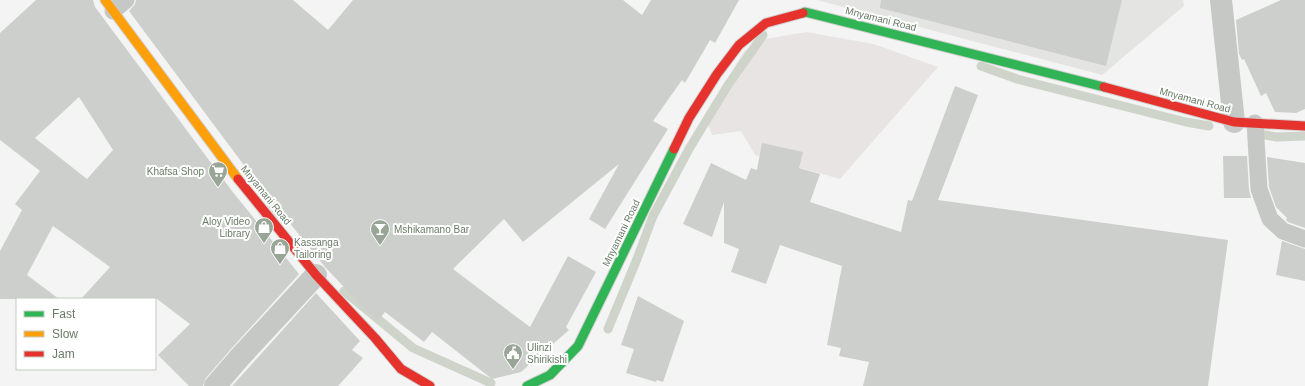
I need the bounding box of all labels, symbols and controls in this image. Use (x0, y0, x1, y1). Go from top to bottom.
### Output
street label: Mnyamani Road (844, 5, 918, 33)
street label: Mnyamani Road (1158, 85, 1232, 115)
supermarket icon: Khafsa Shop (207, 160, 229, 188)
street label: Mnyamani Road (239, 163, 293, 227)
place label: Khafsa Shop (147, 166, 204, 177)
street label: Mnyamani Road (600, 198, 642, 268)
place label: Aloy Video Library (202, 216, 250, 239)
shop icon: Aloy Video Library (253, 216, 275, 244)
bar icon: Mshikamano Bar (369, 218, 391, 246)
place label: Mshikamano Bar (394, 224, 470, 235)
shop icon: Kassanga Tailoring (269, 237, 291, 265)
place label: Kassanga Tailoring (294, 237, 339, 260)
legend (16, 298, 156, 370)
text: Fast (52, 307, 76, 321)
text: Slow (52, 327, 78, 341)
public building icon: Ulinzi Shirikishi (502, 342, 524, 370)
place label: Ulinzi Shirikishi (527, 342, 567, 365)
text: Jam (52, 347, 75, 361)

